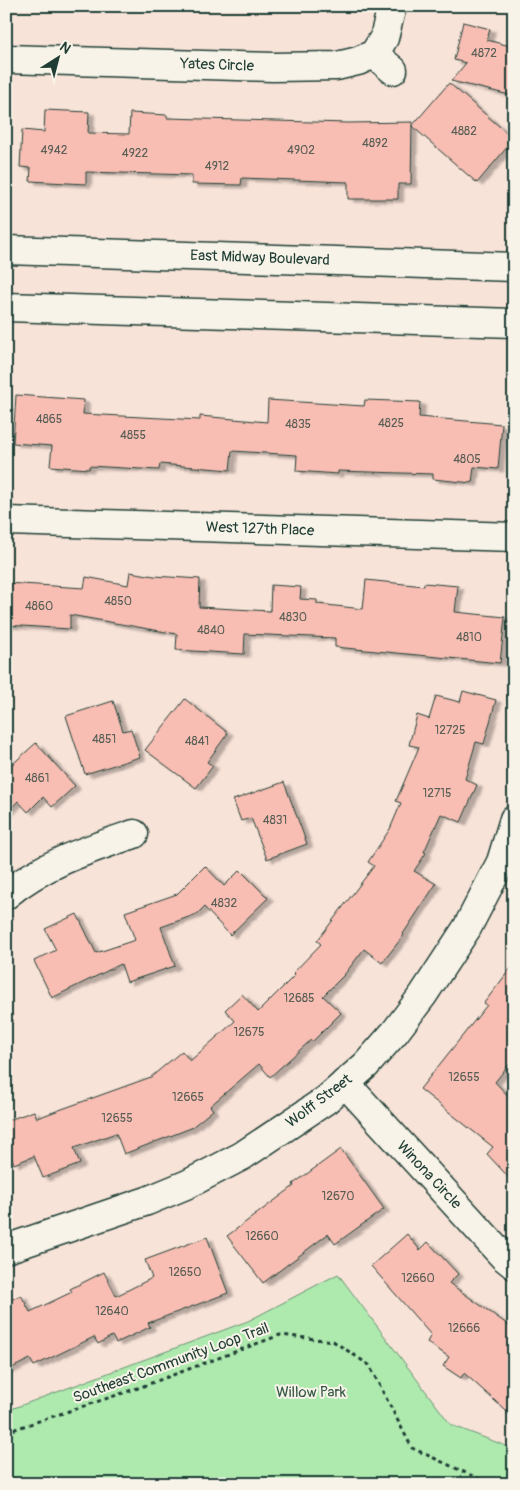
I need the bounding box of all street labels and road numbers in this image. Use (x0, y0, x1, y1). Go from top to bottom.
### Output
street label: Yates Circle (179, 54, 255, 76)
street label: East Midway Boulevard (190, 246, 330, 270)
street label: West 127th Place (205, 518, 315, 540)
street label: Wolff Street (282, 1069, 357, 1132)
street label: Winona Circle (393, 1137, 466, 1214)
street label: Southeast Community Loop Trail (70, 1319, 272, 1407)

